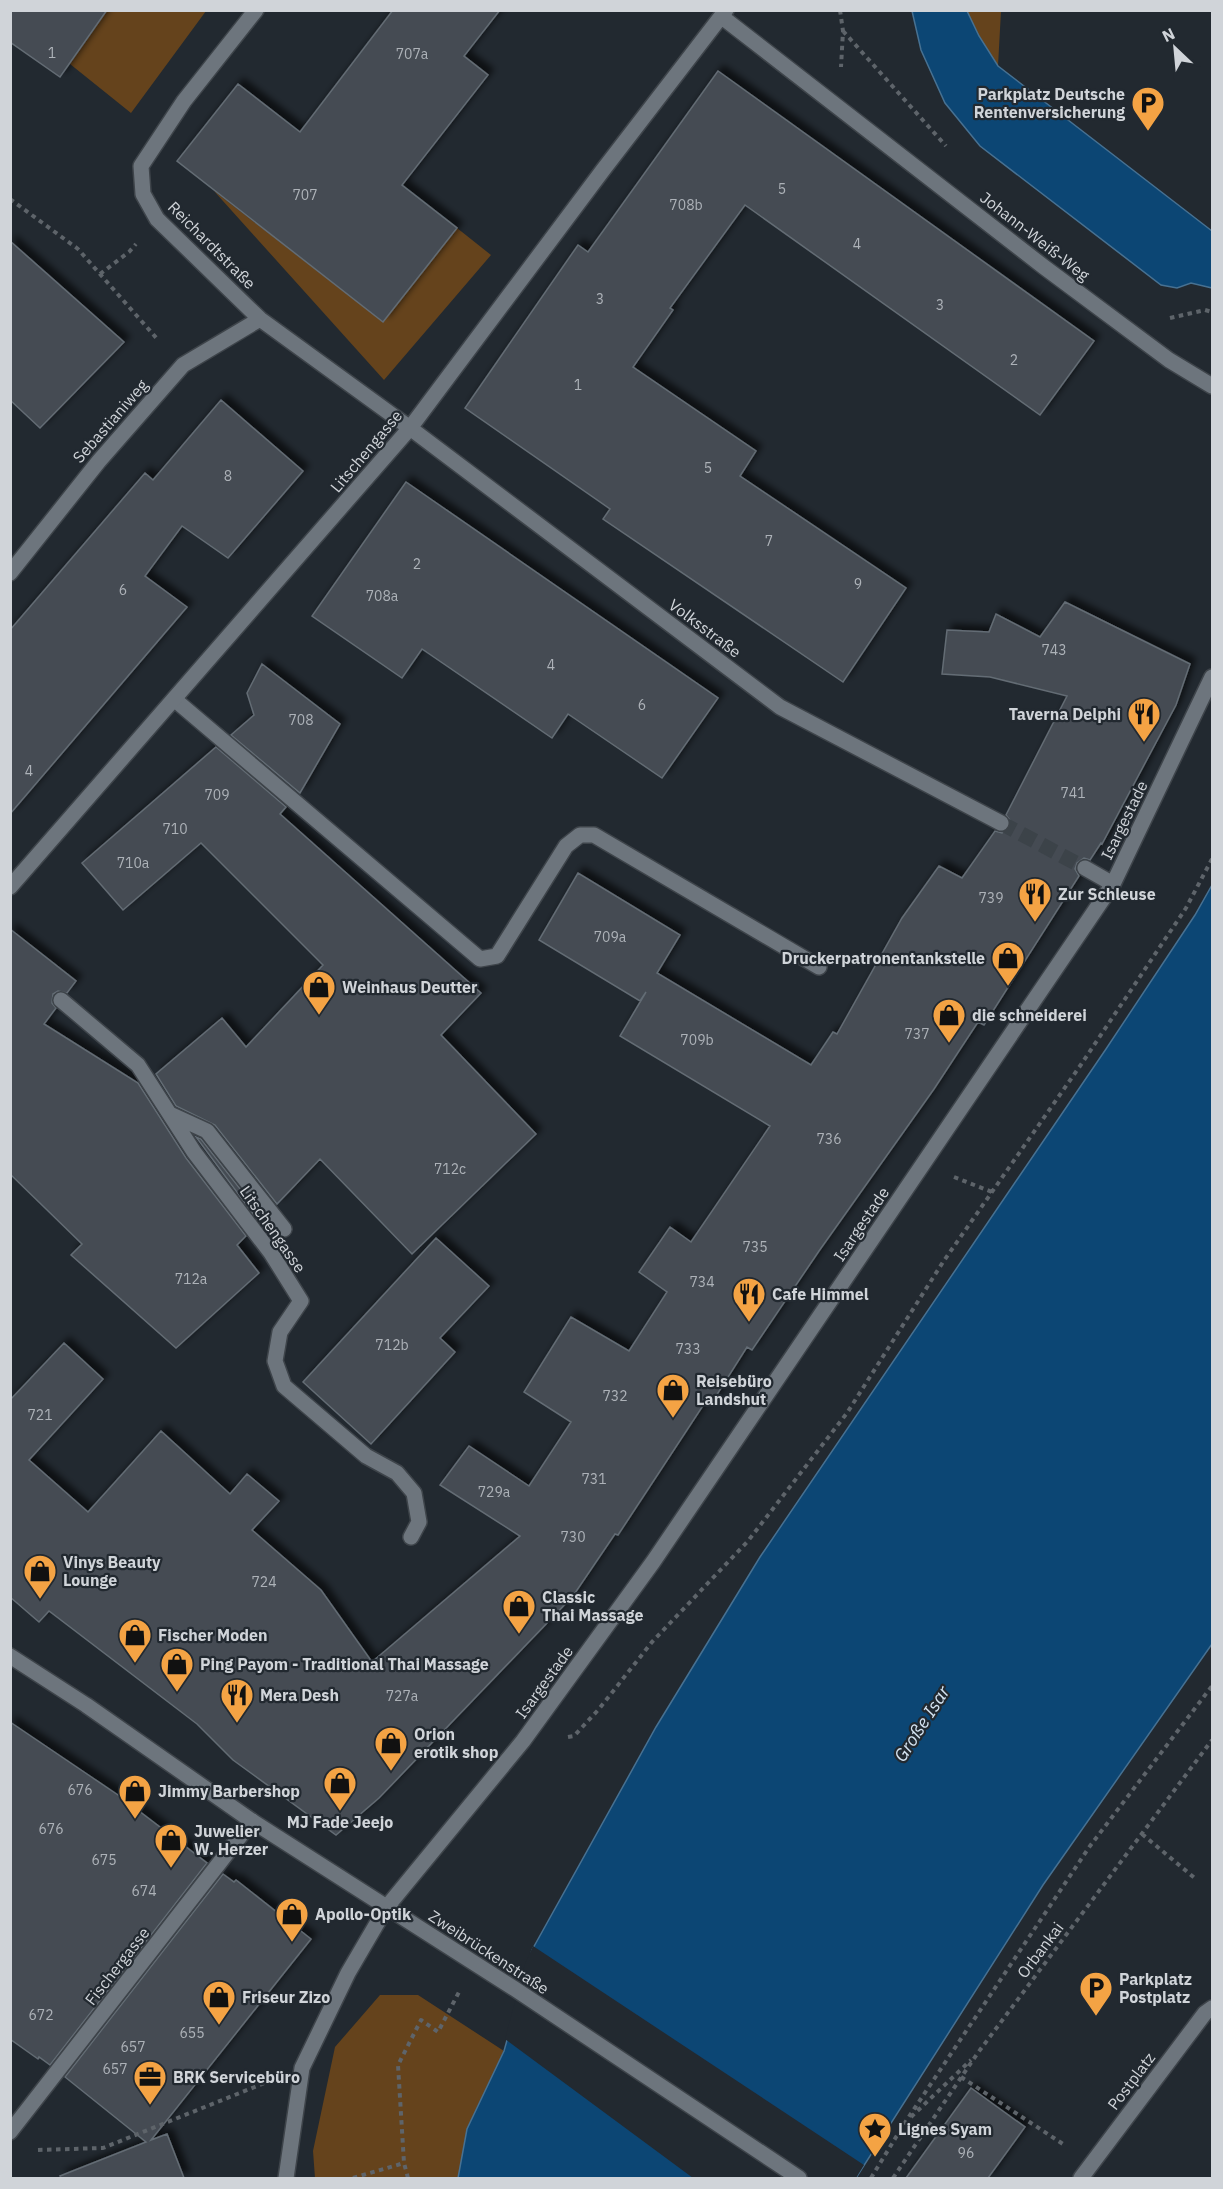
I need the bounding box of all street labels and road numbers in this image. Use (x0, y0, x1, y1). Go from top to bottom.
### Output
street label: Johann-Weiß-Weg (976, 187, 1094, 285)
street label: Reichardtstraße (164, 197, 260, 293)
street label: Sebastianiweg (68, 375, 152, 467)
street label: Litschengasse (326, 405, 406, 496)
street label: Volksstraße (665, 594, 745, 662)
street label: Isargestade (1096, 777, 1152, 863)
street label: Litschengasse (236, 1182, 310, 1277)
street label: Isargestade (829, 1183, 893, 1265)
street label: Isargestade (511, 1641, 577, 1722)
street label: Zweibrückenstraße (425, 1906, 553, 1998)
street label: Orbankai (1012, 1918, 1068, 1982)
street label: Fischergasse (80, 1923, 154, 2009)
street label: Postplatz (1103, 2048, 1159, 2114)

